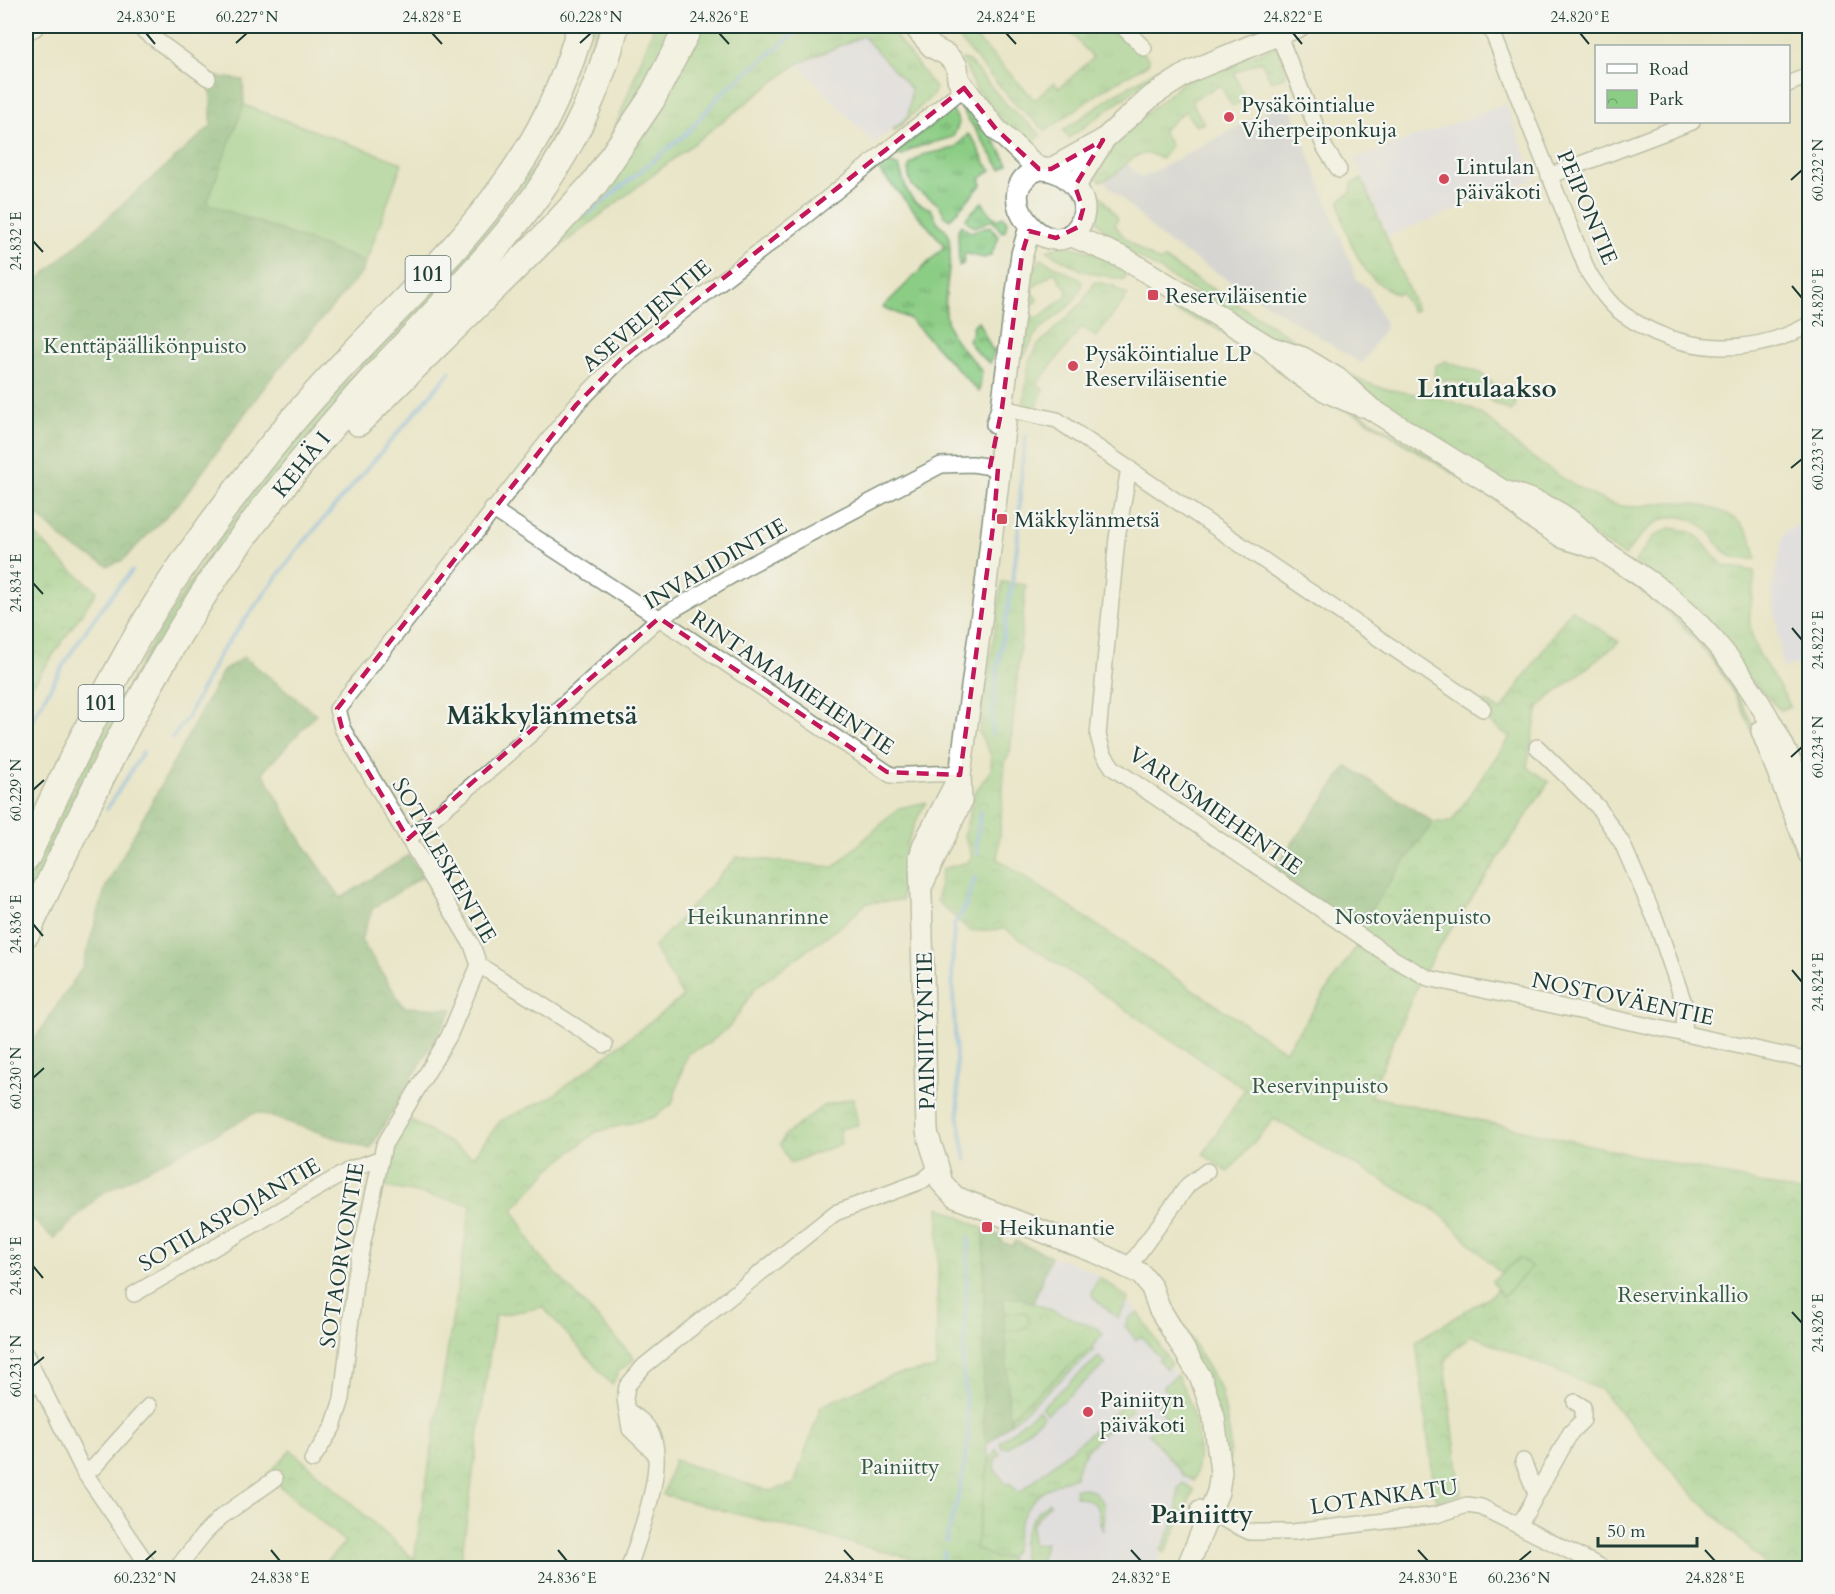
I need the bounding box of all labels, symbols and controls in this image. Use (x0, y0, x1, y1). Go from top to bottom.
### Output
text: 24.830°E (116, 7, 176, 27)
text: 60.227°N (216, 7, 279, 27)
text: 24.828°E (402, 7, 462, 27)
text: 60.228°N (560, 7, 623, 27)
text: 24.826°E (689, 7, 749, 27)
text: 24.824°E (976, 7, 1036, 27)
text: 24.822°E (1263, 7, 1323, 27)
text: 24.820°E (1550, 7, 1610, 27)
legend (1595, 45, 1790, 123)
text: Road (1649, 57, 1689, 82)
text: Park (1649, 87, 1684, 112)
place label: Pysäköintialue Viherpeiponkuja (1241, 90, 1397, 145)
marker: Pysäköintialue Viherpeiponkuja (1222, 110, 1236, 124)
text: 60.232°N (1808, 138, 1828, 201)
street label: PEIPONTIE (1549, 145, 1625, 269)
place label: Lintulan päiväkoti (1456, 152, 1541, 207)
marker: Lintulan päiväkoti (1437, 172, 1451, 186)
text: 24.832°E (6, 211, 26, 271)
street label: ASEVELJENTIE (576, 253, 718, 379)
road number: 101 (406, 256, 450, 292)
text: 24.820°E (1808, 268, 1828, 328)
place label: Reserviläisentie (1165, 281, 1307, 311)
marker: Reserviläisentie (1146, 288, 1160, 302)
park label: Kenttäpäällikönpuisto (43, 331, 247, 361)
place label: Pysäköintialue LP Reserviläisentie (1085, 339, 1252, 394)
marker: Pysäköintialue LP Reserviläisentie (1066, 359, 1080, 373)
district label: Lintulaakso (1417, 371, 1557, 406)
street label: KEHÄ I (266, 425, 338, 504)
text: 60.233°N (1808, 427, 1828, 490)
place label: Mäkkylänmetsä (1014, 505, 1160, 535)
street label: INVALIDINTIE (639, 511, 792, 617)
marker: Mäkkylänmetsä (995, 512, 1009, 526)
text: 24.834°E (6, 553, 26, 613)
street label: RINTAMAMIEHENTIE (685, 603, 900, 762)
text: 24.822°E (1808, 610, 1828, 670)
road number: 101 (78, 685, 124, 721)
district label: Mäkkylänmetsä (446, 698, 638, 733)
text: 60.234°N (1808, 715, 1828, 778)
street label: VARUSMIEHENTIE (1123, 740, 1308, 882)
text: 60.229°N (6, 758, 26, 821)
street label: SOTALESKENTIE (385, 773, 504, 948)
text: 24.836°E (6, 894, 26, 954)
park label: Heikunanrinne (687, 902, 829, 932)
park label: Nostoväenpuisto (1335, 902, 1491, 932)
street label: PAINIITYNTIE (910, 951, 942, 1110)
text: 24.824°E (1808, 952, 1828, 1012)
street label: NOSTOVÄENTIE (1529, 965, 1717, 1033)
text: 60.230°N (6, 1046, 26, 1109)
park label: Reservinpuisto (1252, 1071, 1388, 1101)
street label: SOTILASPOJANTIE (133, 1151, 326, 1279)
street label: SOTAORVONTIE (313, 1160, 371, 1350)
place label: Heikunantie (999, 1213, 1115, 1243)
marker: Heikunantie (980, 1220, 994, 1234)
text: 24.838°E (6, 1236, 26, 1296)
park label: Reservinkallio (1618, 1280, 1749, 1310)
text: 24.826°E (1808, 1293, 1828, 1353)
text: 60.231°N (6, 1334, 26, 1397)
place label: Painiityn päiväkoti (1100, 1385, 1185, 1440)
marker: Painiityn päiväkoti (1081, 1405, 1095, 1419)
park label: Painiitty (860, 1452, 940, 1482)
street label: LOTANKATU (1308, 1472, 1460, 1522)
district label: Painiitty (1151, 1497, 1254, 1532)
scale bar (1598, 1510, 1697, 1548)
text: 50 m (1607, 1519, 1646, 1544)
text: 60.232°N (114, 1568, 177, 1588)
text: 24.838°E (250, 1568, 310, 1588)
text: 24.836°E (537, 1568, 597, 1588)
text: 24.834°E (824, 1568, 884, 1588)
text: 24.832°E (1111, 1568, 1171, 1588)
text: 24.830°E (1398, 1568, 1458, 1588)
text: 60.236°N (1488, 1568, 1551, 1588)
text: 24.828°E (1685, 1568, 1745, 1588)

